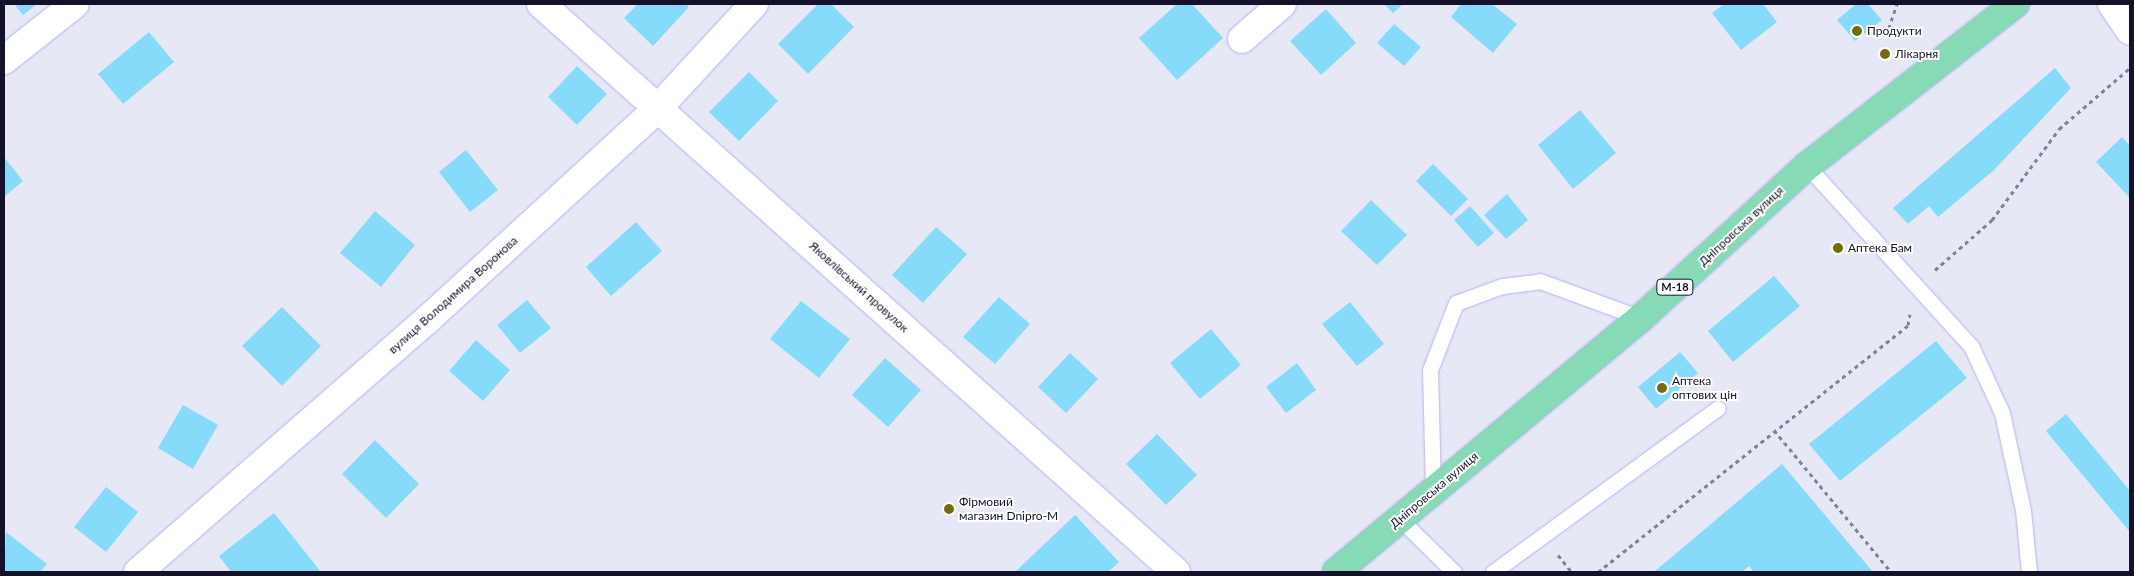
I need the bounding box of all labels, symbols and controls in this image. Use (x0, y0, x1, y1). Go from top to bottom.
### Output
place label: Продукти (1867, 24, 1922, 38)
marker: Продукти (1851, 25, 1863, 37)
place label: Лікарня (1895, 47, 1938, 61)
marker: Лікарня (1879, 48, 1891, 60)
street label: Дніпровська вулиця (1696, 183, 1786, 269)
street label: вулиця Володимира Воронова (386, 233, 520, 357)
street label: Яковлівський провулок (806, 239, 912, 335)
place label: Аптека Бам (1848, 241, 1912, 255)
marker: Аптека Бам (1832, 242, 1844, 254)
road number: М-18 (1656, 278, 1694, 296)
place label: Аптека оптових цін (1672, 374, 1737, 402)
marker: Аптека оптових цін (1656, 382, 1668, 394)
street label: Дніпровська вулиця (1387, 449, 1481, 531)
place label: Фірмовий магазин Dnipro-M (959, 495, 1058, 523)
marker: Фірмовий магазин Dnipro-M (943, 503, 955, 515)

